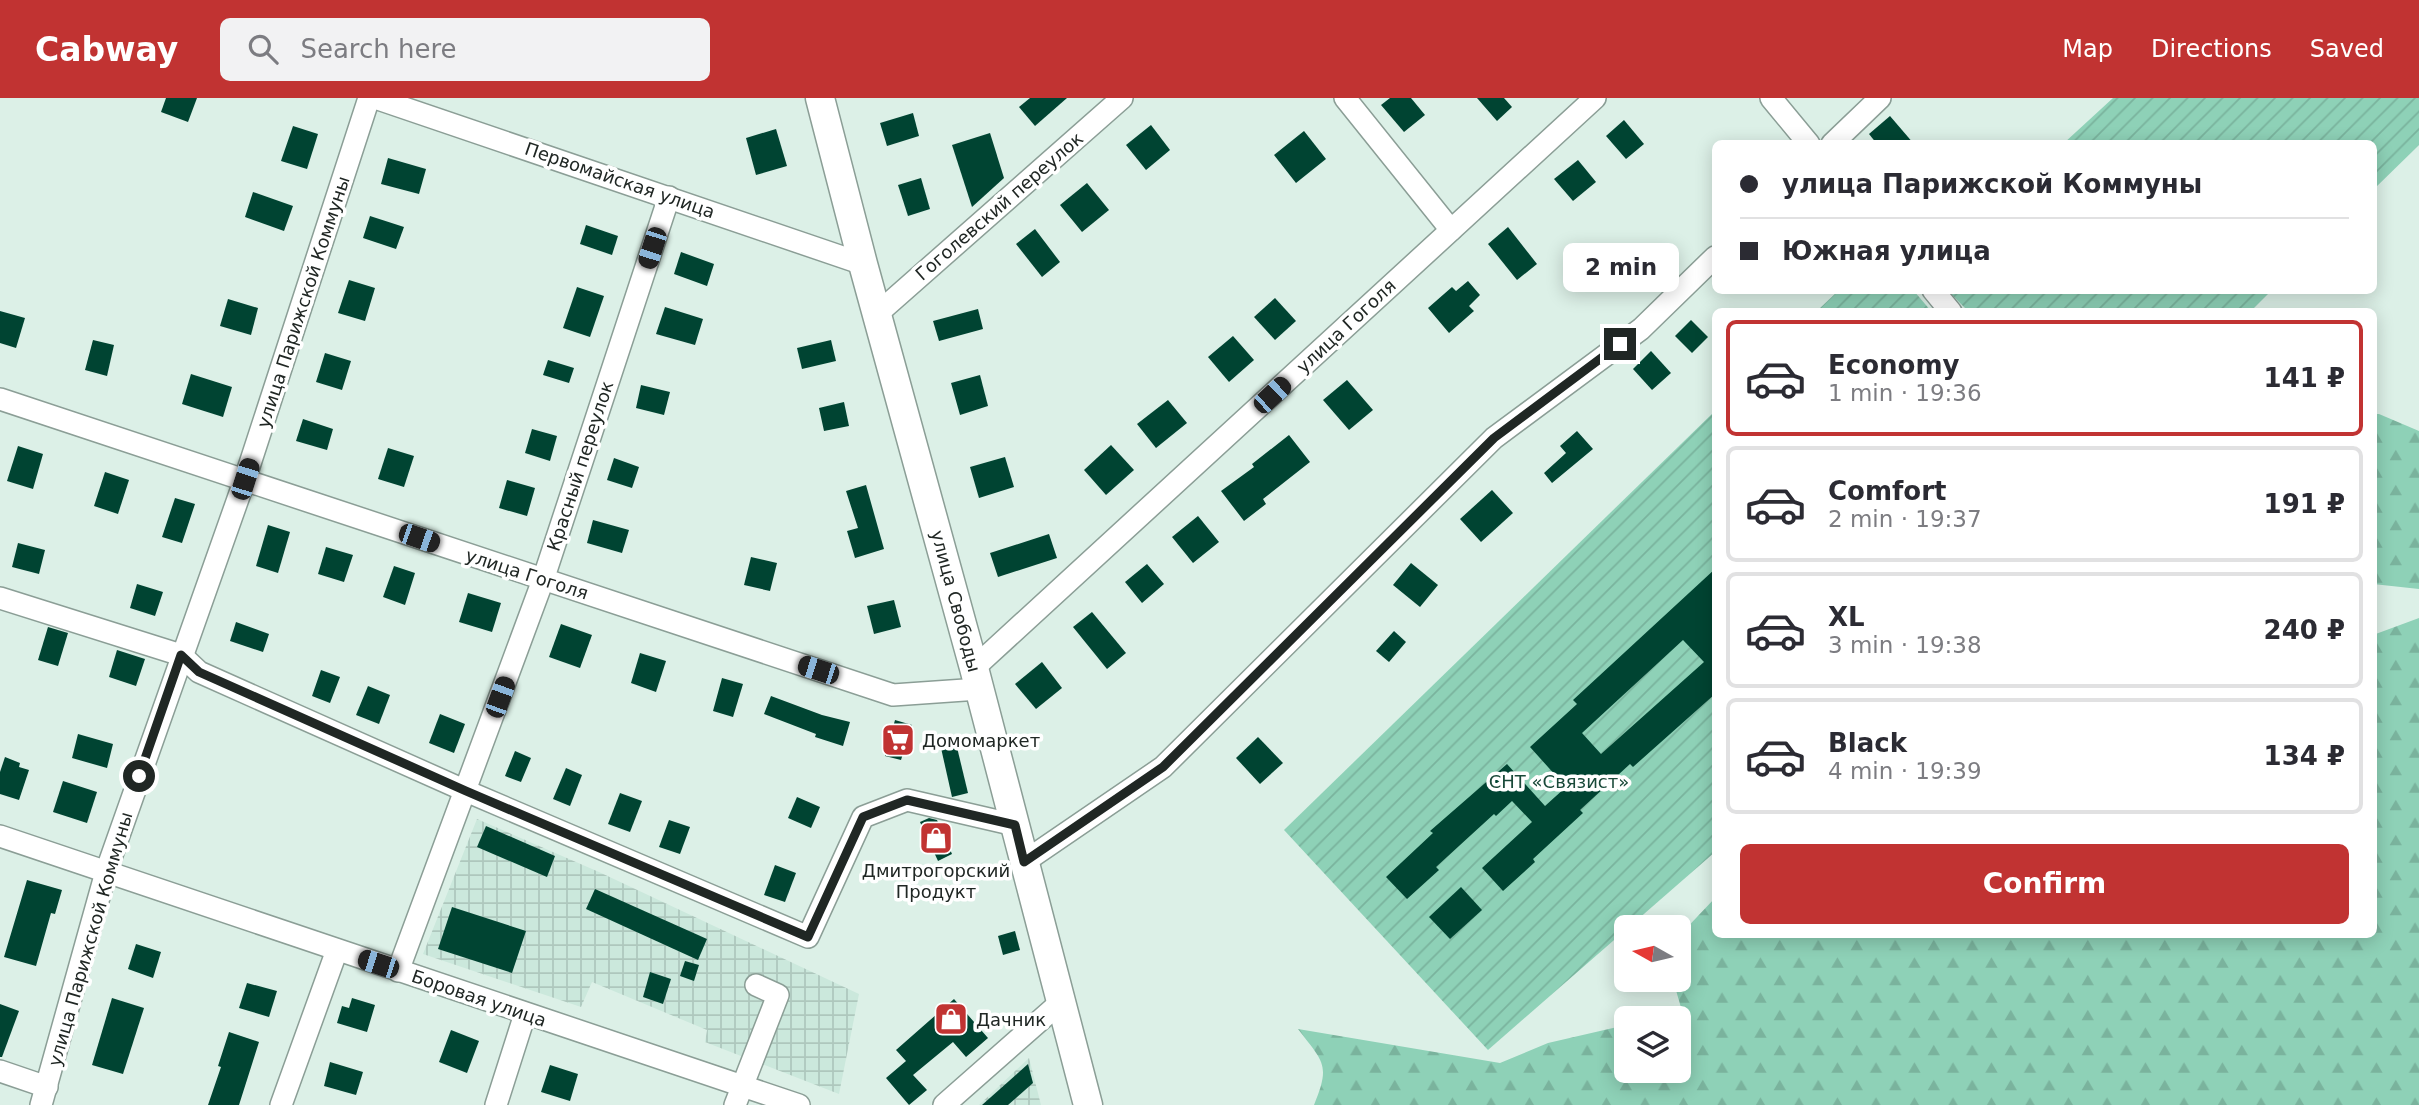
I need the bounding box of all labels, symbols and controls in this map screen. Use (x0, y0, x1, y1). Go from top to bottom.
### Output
search box (220, 18, 710, 81)
text: Cabway (35, 30, 178, 69)
icon: search (244, 30, 282, 68)
text: Search here (300, 34, 457, 64)
text: Map (2062, 35, 2113, 63)
text: Directions (2151, 35, 2272, 63)
text: Saved (2310, 35, 2384, 63)
street label: Гоголевский переулок (911, 127, 1087, 284)
street label: Первомайская улица (522, 138, 718, 222)
text: улица Парижской Коммуны (1782, 169, 2202, 199)
street label: улица Парижской Коммуны (252, 173, 354, 431)
car (636, 225, 669, 271)
text: Южная улица (1782, 236, 1991, 266)
callout: 2 min (1562, 243, 1678, 292)
text: 2 min (1585, 254, 1657, 280)
street label: улица Гоголя (1292, 275, 1400, 377)
route end (1604, 328, 1636, 360)
icon: car (1744, 347, 1807, 410)
text: Economy (1828, 350, 1959, 380)
text: 141 ₽ (2264, 363, 2345, 393)
car (1250, 373, 1295, 417)
street label: Красный переулок (543, 378, 618, 554)
text: 1 min · 19:36 (1828, 380, 1982, 406)
car (229, 456, 262, 502)
icon: car (1744, 473, 1807, 536)
text: Comfort (1828, 476, 1946, 506)
text: 191 ₽ (2264, 489, 2345, 519)
text: 2 min · 19:37 (1828, 506, 1982, 532)
car (396, 521, 443, 555)
street label: улица Свободы (927, 528, 985, 674)
street label: улица Гоголя (463, 544, 591, 604)
icon: car (1744, 599, 1807, 662)
text: XL (1828, 602, 1865, 632)
text: 240 ₽ (2264, 615, 2345, 645)
text: 3 min · 19:38 (1828, 632, 1982, 658)
car (795, 654, 842, 686)
car (483, 674, 518, 720)
supermarket icon: Домомаркет (879, 721, 917, 759)
icon: car (1744, 725, 1807, 788)
text: Black (1828, 728, 1907, 758)
place label: Домомаркет (922, 730, 1040, 751)
text: 134 ₽ (2264, 741, 2345, 771)
text: 4 min · 19:39 (1828, 758, 1982, 784)
route start (123, 760, 155, 792)
park label: СНТ «Связист» (1489, 771, 1629, 792)
street label: улица Парижской Коммуны (44, 809, 136, 1069)
shop icon: Дмитрогорский Продукт (917, 819, 955, 857)
button: Confirm (1740, 844, 2349, 924)
place label: Дмитрогорский Продукт (862, 860, 1010, 902)
north arrow (1614, 915, 1690, 992)
map controls (1614, 915, 1691, 1083)
car (355, 948, 402, 980)
street label: Боровая улица (409, 965, 549, 1031)
shop icon: Дачник (932, 1000, 970, 1038)
button: layers (1614, 1006, 1691, 1083)
place label: Дачник (976, 1009, 1046, 1030)

